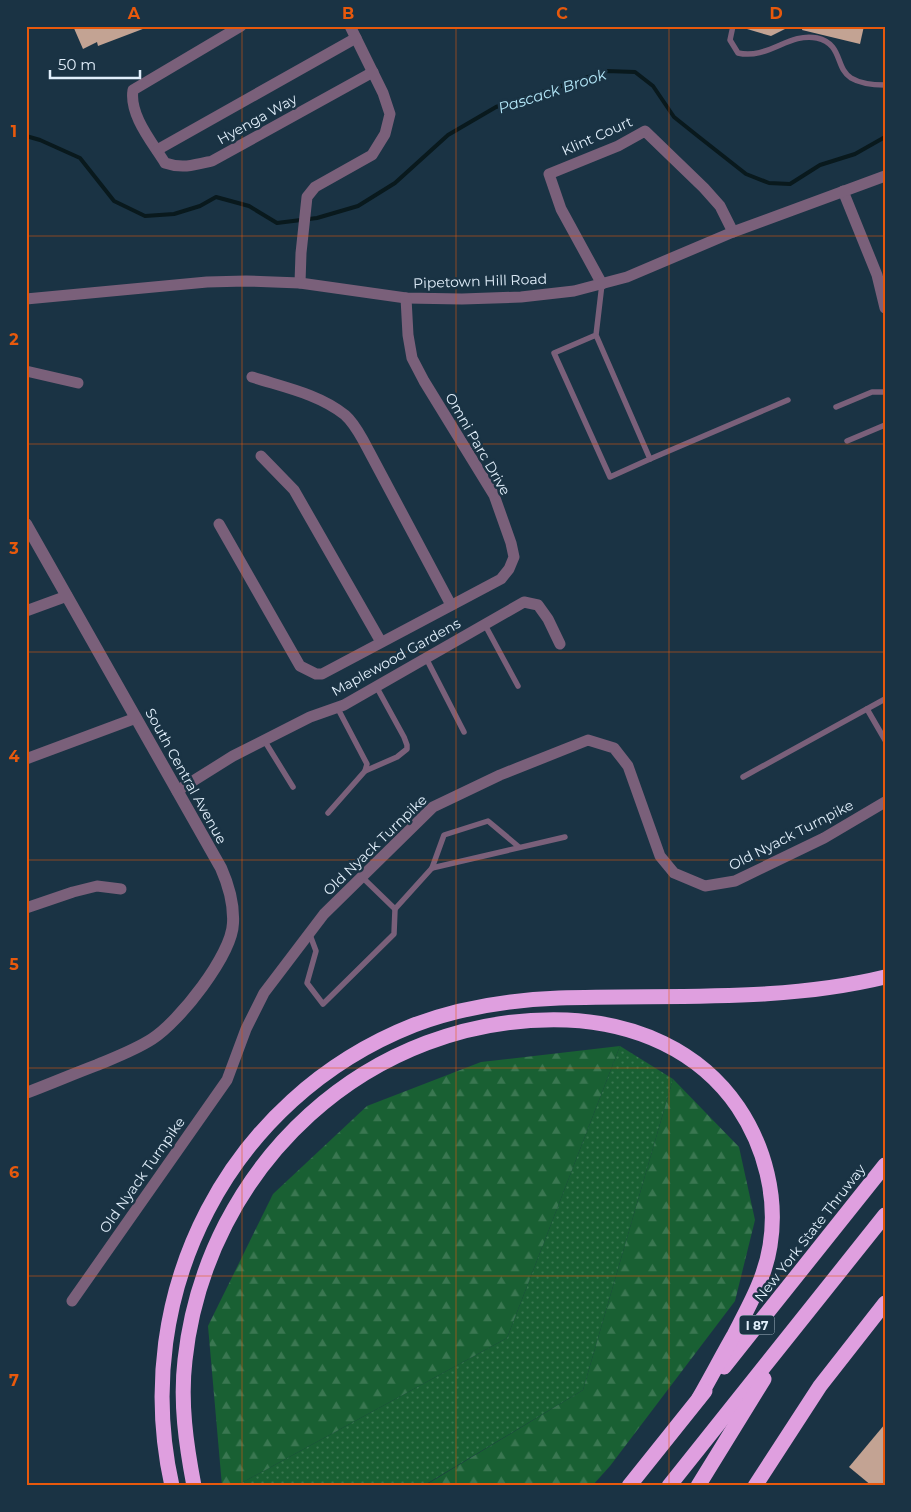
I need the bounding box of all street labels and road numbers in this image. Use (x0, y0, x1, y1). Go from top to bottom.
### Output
street label: Hyenga Way (214, 89, 300, 148)
street label: Klint Court (559, 112, 635, 160)
street label: Pipetown Hill Road (413, 270, 547, 292)
street label: Omni Parc Drive (441, 390, 515, 498)
street label: Maplewood Gardens (328, 614, 464, 700)
street label: South Central Avenue (141, 705, 231, 847)
street label: Old Nyack Turnpike (319, 791, 431, 899)
street label: Old Nyack Turnpike (726, 796, 856, 874)
street label: Old Nyack Turnpike (95, 1114, 189, 1236)
street label: New York State Thruway (751, 1160, 870, 1306)
road number: I 87 (740, 1316, 774, 1334)

